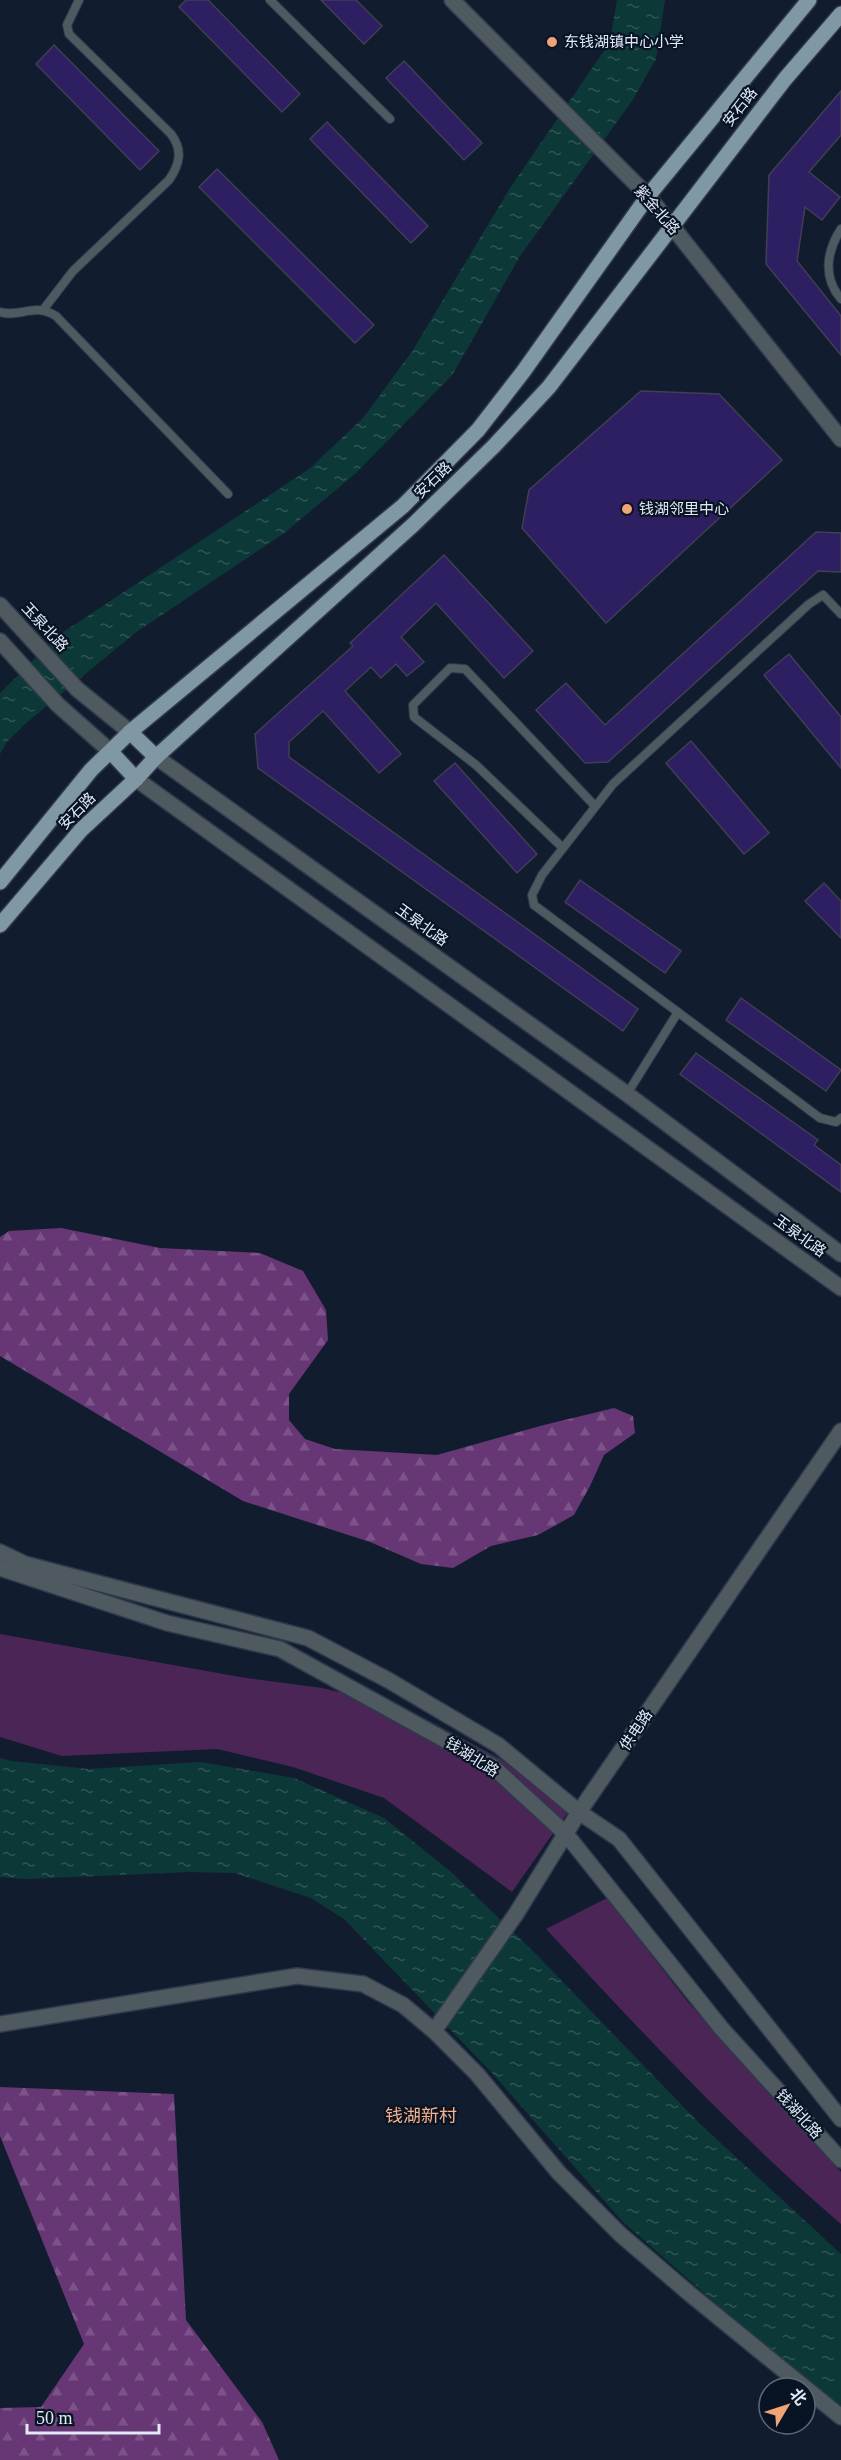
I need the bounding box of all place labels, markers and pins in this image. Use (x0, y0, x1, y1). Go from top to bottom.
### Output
place label: 东钱湖镇中心小学 (564, 34, 684, 50)
marker: 东钱湖镇中心小学 (545, 35, 559, 49)
place label: 钱湖邻里中心 (639, 501, 729, 517)
marker: 钱湖邻里中心 (620, 502, 634, 516)

